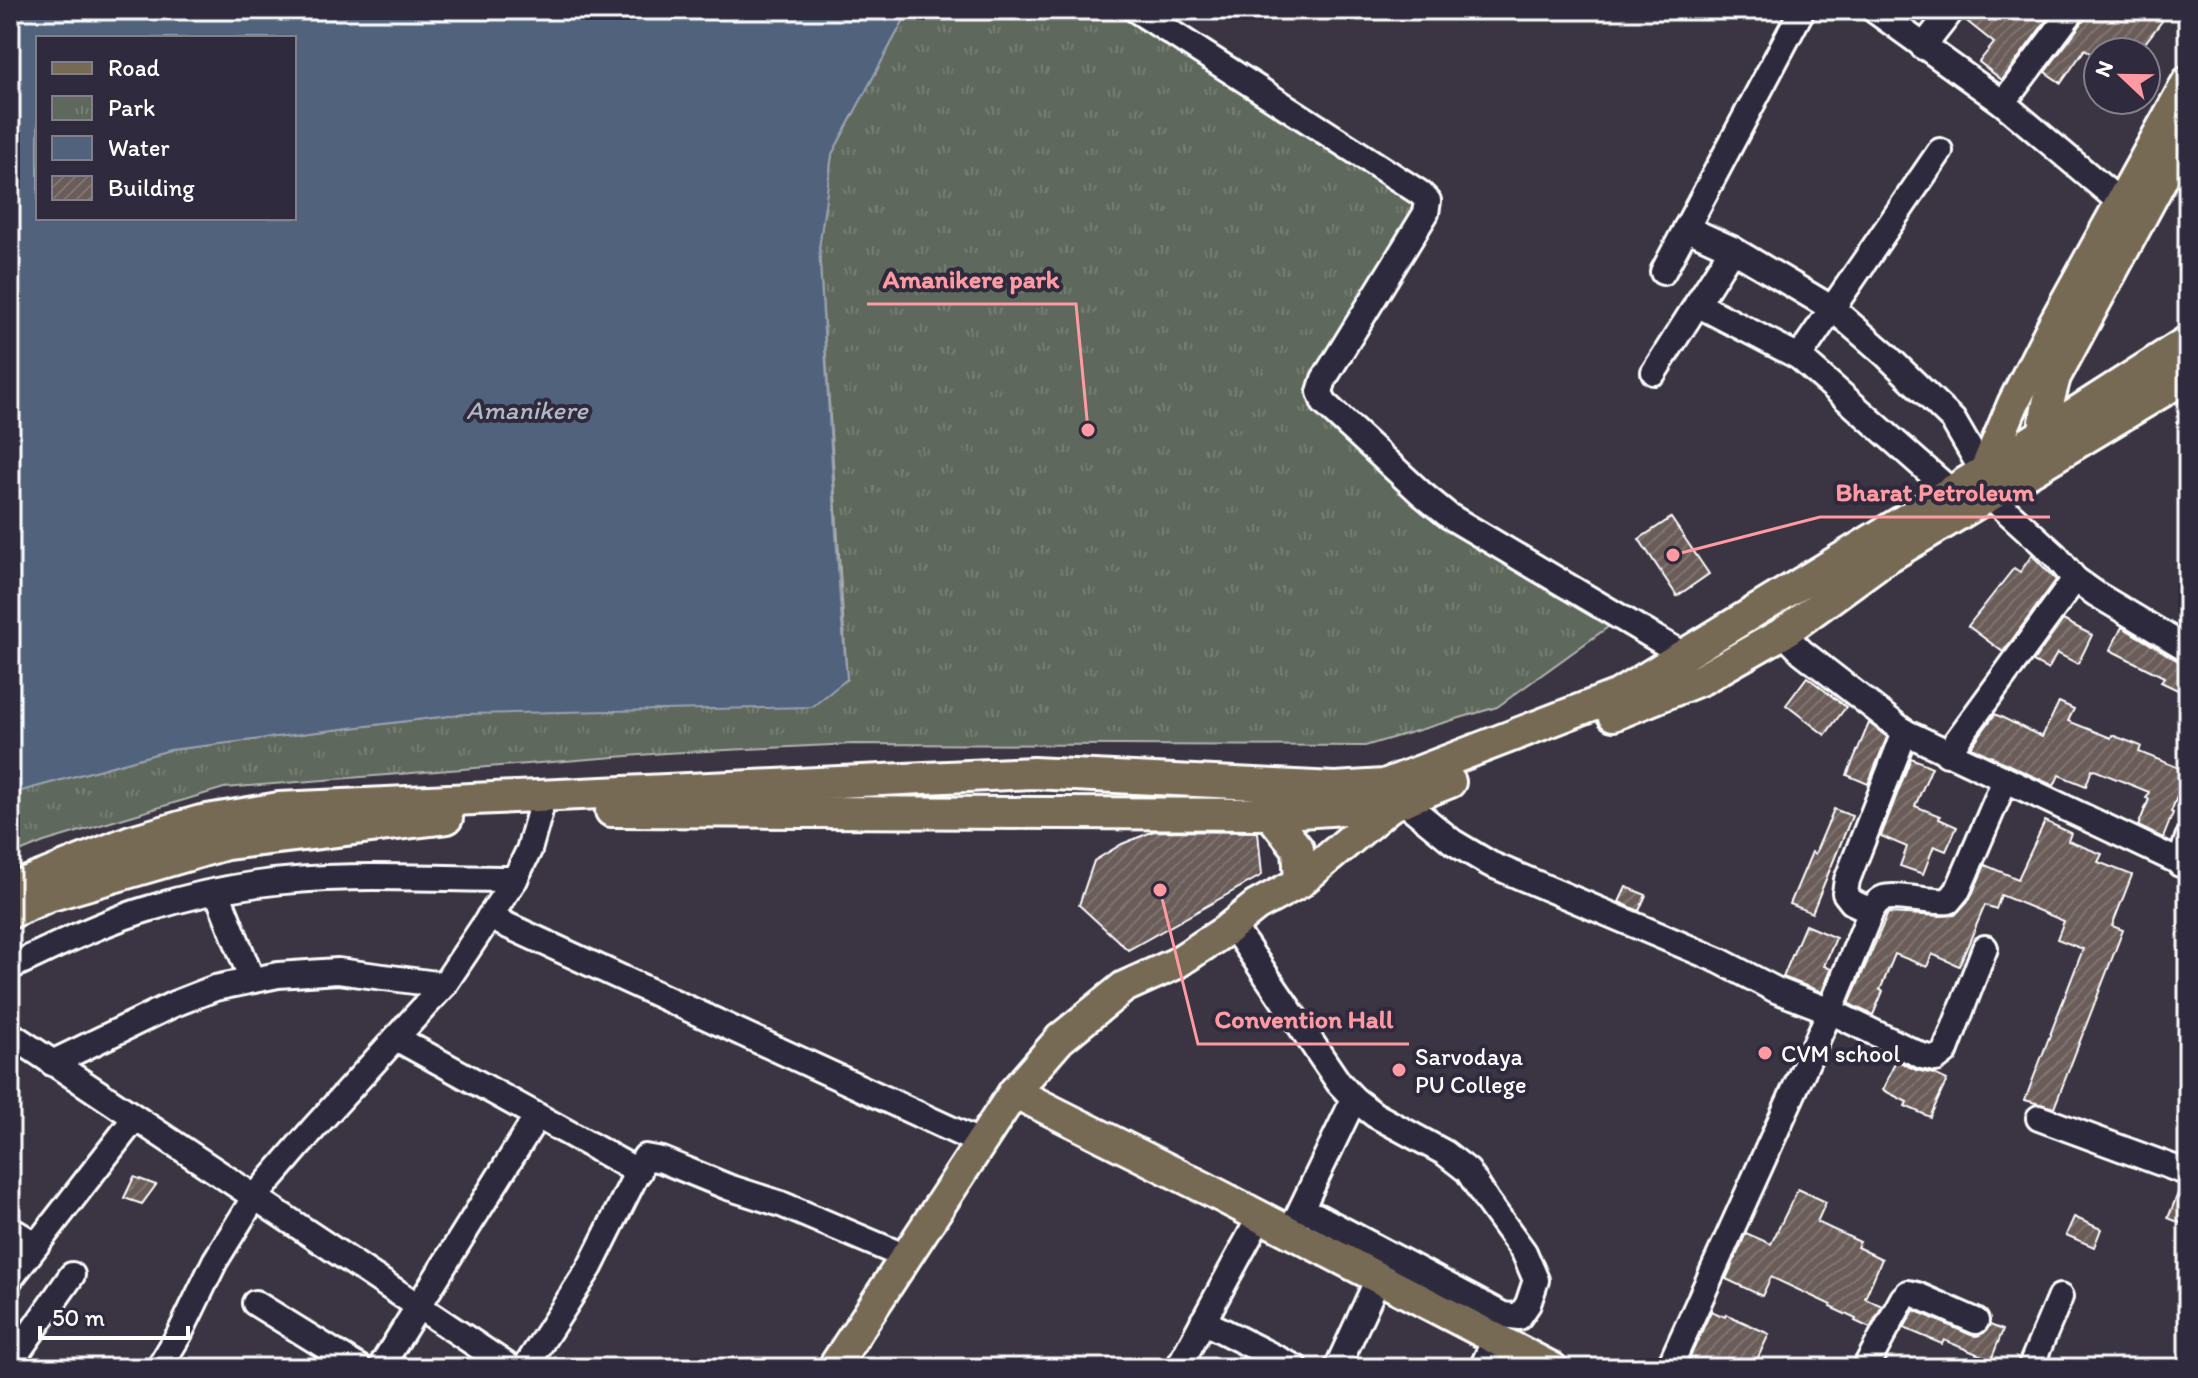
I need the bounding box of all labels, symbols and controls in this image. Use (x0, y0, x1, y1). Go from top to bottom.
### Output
legend (36, 36, 296, 220)
north arrow (2082, 36, 2162, 116)
text: Road (108, 53, 160, 82)
text: N (2089, 57, 2119, 81)
text: Park (108, 93, 155, 122)
text: Water (108, 133, 170, 162)
text: Building (108, 173, 195, 202)
callout: Amanikere park (867, 254, 1076, 304)
text: Amanikere park (882, 263, 1060, 295)
water label: Amanikere (466, 394, 589, 426)
callout: Bharat Petroleum (1820, 467, 2050, 517)
text: Bharat Petroleum (1836, 476, 2035, 508)
callout: Convention Hall (1198, 994, 1409, 1044)
text: Convention Hall (1215, 1003, 1394, 1035)
place label: CVM school (1781, 1039, 1901, 1068)
place label: Sarvodaya PU College (1415, 1042, 1527, 1099)
marker: CVM school (1756, 1044, 1774, 1062)
marker: Sarvodaya PU College (1390, 1061, 1408, 1079)
scale bar (40, 1290, 188, 1340)
text: 50 m (52, 1303, 105, 1332)

